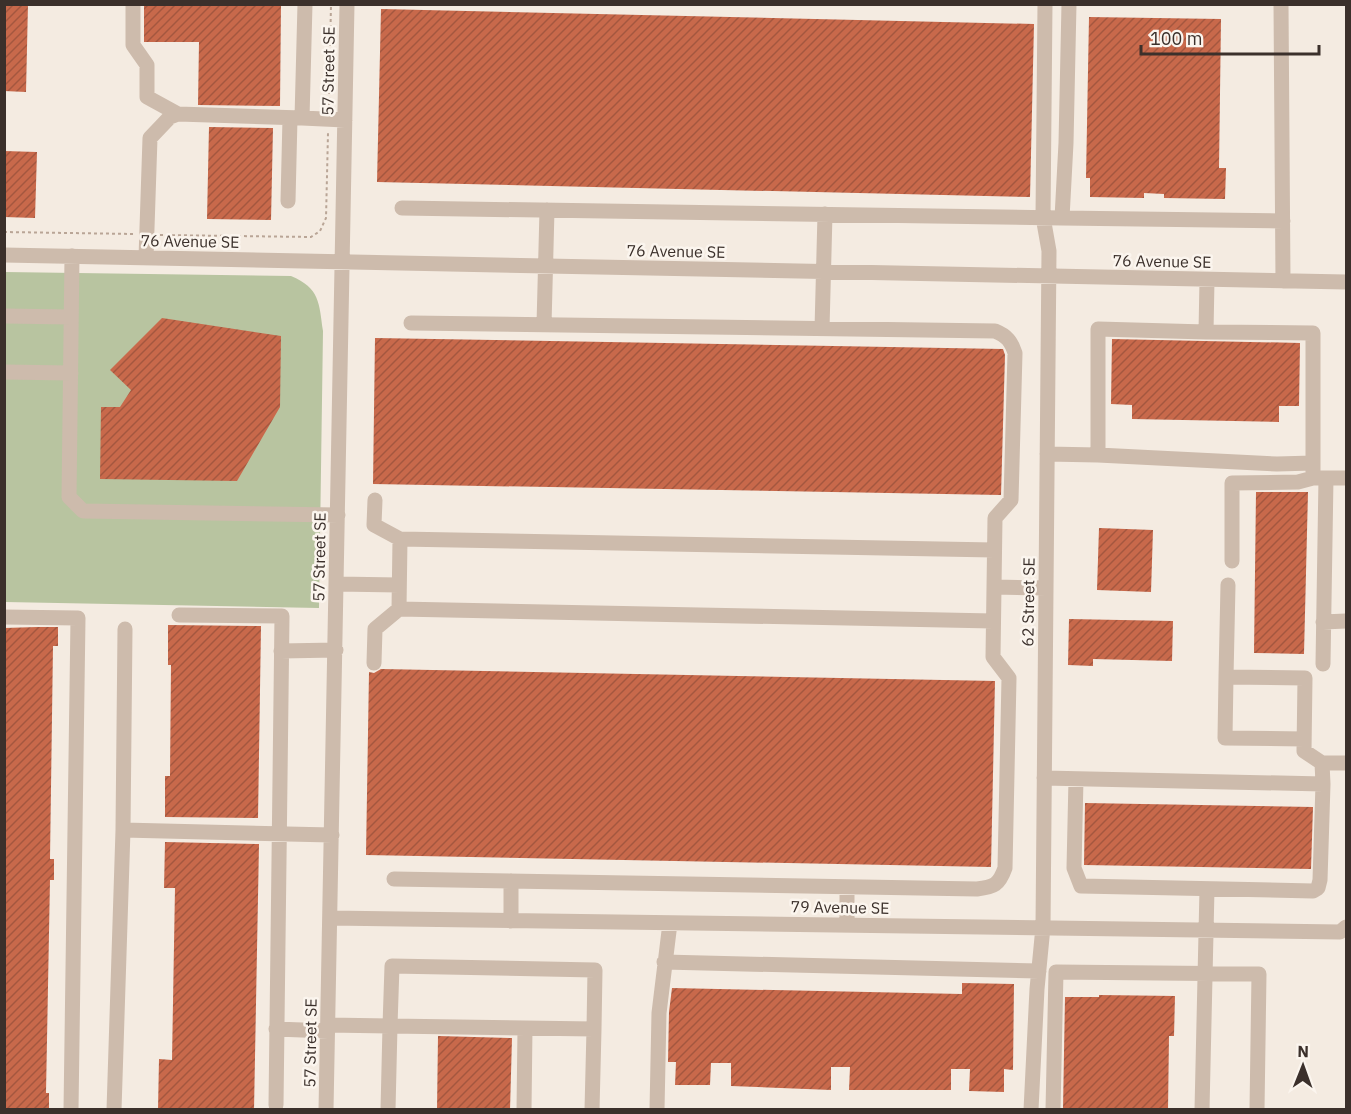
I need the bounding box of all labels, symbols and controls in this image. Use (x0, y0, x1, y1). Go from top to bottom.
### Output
scale bar (1141, 18, 1320, 56)
street label: 57 Street SE (317, 26, 339, 116)
text: 100 m (1150, 27, 1202, 50)
street label: 76 Avenue SE (140, 230, 240, 252)
street label: 76 Avenue SE (626, 240, 726, 262)
street label: 76 Avenue SE (1112, 250, 1212, 272)
street label: 57 Street SE (308, 512, 330, 602)
street label: 62 Street SE (1017, 557, 1039, 647)
street label: 79 Avenue SE (790, 896, 890, 918)
street label: 57 Street SE (299, 998, 321, 1088)
north arrow (1273, 1036, 1333, 1096)
text: N (1297, 1041, 1309, 1061)

